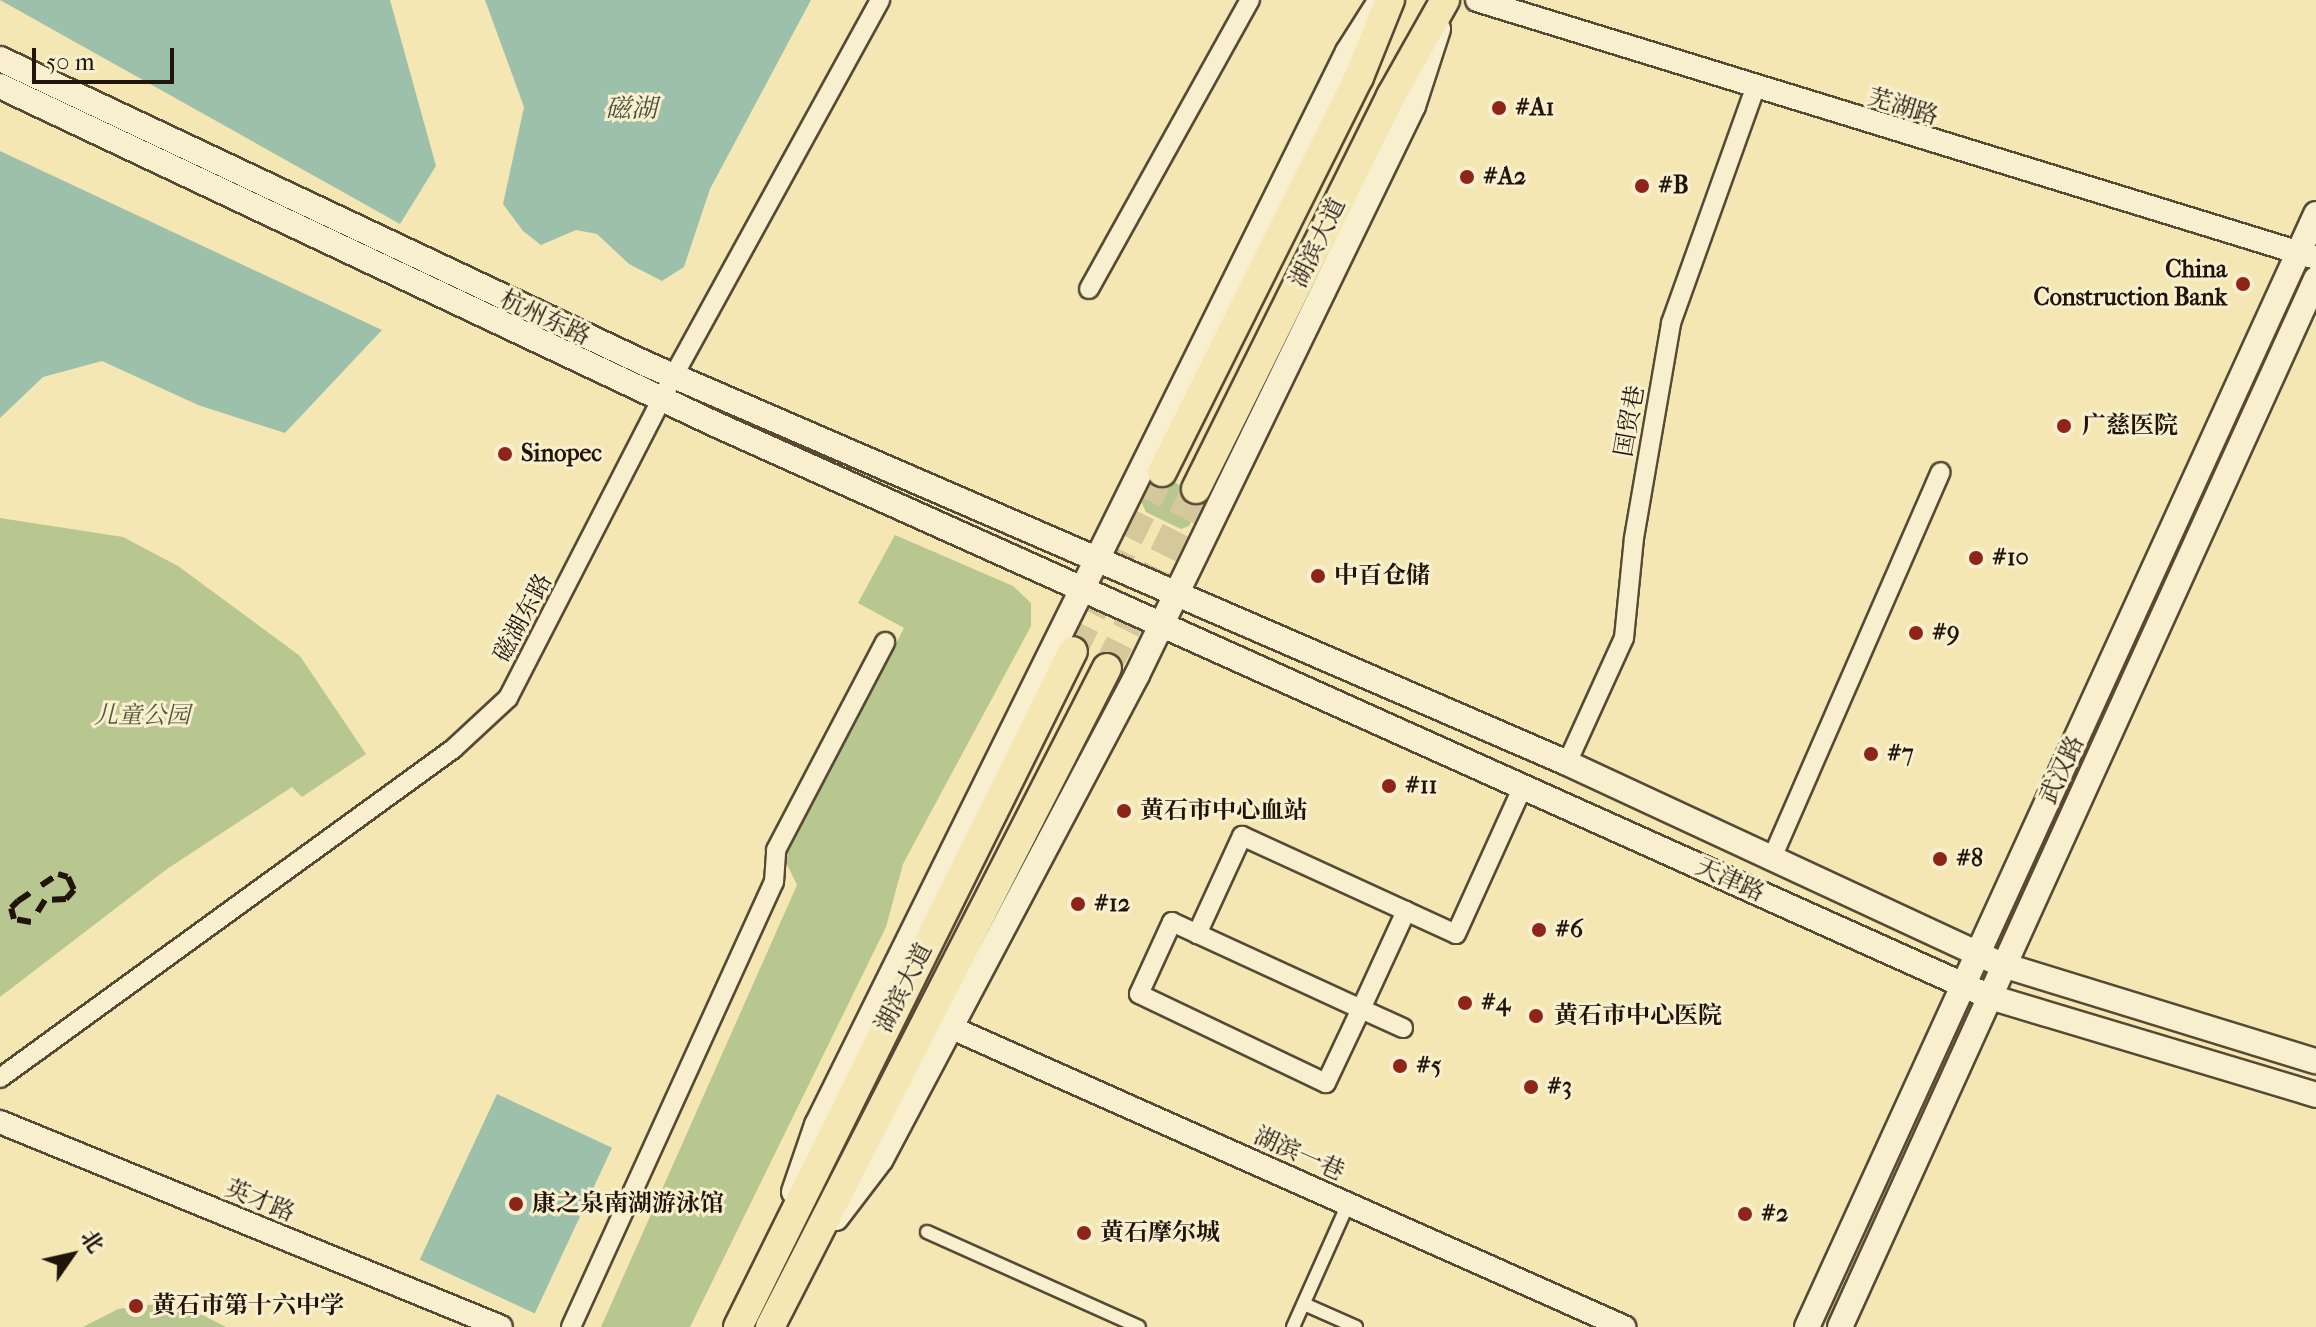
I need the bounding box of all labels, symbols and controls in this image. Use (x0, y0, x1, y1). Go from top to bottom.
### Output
scale bar (36, 32, 178, 82)
text: 50 m (46, 48, 95, 76)
street label: 芜湖路 (1864, 83, 1942, 131)
water label: 磁湖 (605, 93, 657, 125)
place label: #A1 (1515, 94, 1554, 122)
marker: #A1 (1490, 99, 1508, 117)
place label: #A2 (1483, 163, 1526, 191)
marker: #A2 (1458, 168, 1476, 186)
place label: #B (1658, 172, 1689, 200)
marker: #B (1633, 177, 1651, 195)
street label: 湖滨大道 (1284, 194, 1352, 292)
place label: China Construction Bank (2034, 256, 2227, 312)
marker: China Construction Bank (2234, 275, 2252, 293)
street label: 杭州东路 (495, 285, 595, 351)
street label: 国贸巷 (1610, 383, 1650, 459)
place label: 广慈医院 (2082, 412, 2178, 440)
marker: 广慈医院 (2053, 415, 2075, 437)
place label: Sinopec (521, 440, 602, 468)
marker: Sinopec (496, 445, 514, 463)
place label: #10 (1992, 544, 2029, 572)
marker: #10 (1967, 549, 1985, 567)
place label: 中百仓储 (1334, 562, 1430, 590)
marker: 中百仓储 (1309, 567, 1327, 585)
street label: 磁湖东路 (488, 569, 558, 667)
place label: #9 (1932, 619, 1960, 647)
marker: #9 (1907, 624, 1925, 642)
park label: 儿童公园 (94, 702, 190, 730)
street label: 武汉路 (2034, 731, 2090, 809)
place label: #7 (1887, 740, 1914, 768)
marker: #7 (1862, 745, 1880, 763)
place label: #11 (1405, 772, 1437, 800)
marker: #11 (1380, 777, 1398, 795)
place label: 黄石市中心血站 (1140, 797, 1308, 825)
marker: 黄石市中心血站 (1115, 802, 1133, 820)
place label: #8 (1956, 845, 1983, 873)
marker: #8 (1931, 850, 1949, 868)
street label: 天津路 (1691, 852, 1769, 908)
place label: #12 (1094, 890, 1130, 918)
marker: #12 (1069, 895, 1087, 913)
place label: #6 (1555, 916, 1583, 944)
marker: #6 (1530, 921, 1548, 939)
street label: 湖滨大道 (869, 939, 939, 1037)
place label: #4 (1481, 989, 1510, 1017)
marker: #4 (1456, 994, 1474, 1012)
place label: 黄石市中心医院 (1554, 1002, 1722, 1030)
marker: 黄石市中心医院 (1525, 1005, 1547, 1027)
place label: #5 (1416, 1052, 1441, 1080)
marker: #5 (1391, 1057, 1409, 1075)
place label: #3 (1547, 1073, 1572, 1101)
marker: #3 (1522, 1078, 1540, 1096)
street label: 湖滨一巷 (1249, 1121, 1349, 1187)
street label: 英才路 (221, 1174, 299, 1228)
place label: 康之泉南湖游泳馆 (532, 1190, 724, 1218)
marker: 康之泉南湖游泳馆 (507, 1195, 525, 1213)
place label: #2 (1761, 1200, 1788, 1228)
marker: #2 (1736, 1205, 1754, 1223)
north arrow (32, 1215, 112, 1295)
place label: 黄石摩尔城 (1100, 1219, 1220, 1247)
marker: 黄石摩尔城 (1075, 1224, 1093, 1242)
text: 北 (75, 1225, 109, 1258)
place label: 黄石市第十六中学 (152, 1292, 344, 1320)
marker: 黄石市第十六中学 (127, 1297, 145, 1315)

